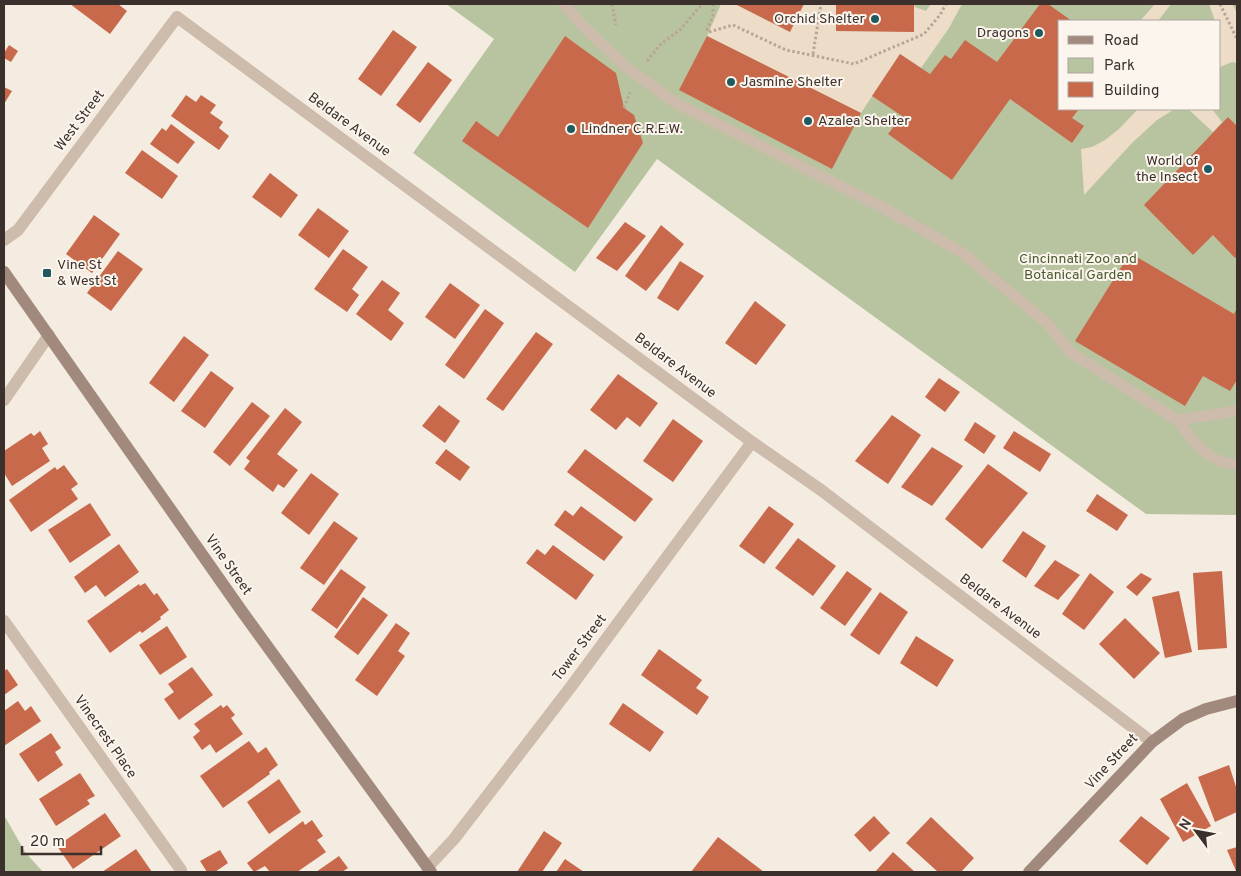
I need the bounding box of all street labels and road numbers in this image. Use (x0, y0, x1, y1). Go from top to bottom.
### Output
street label: West Street (51, 87, 109, 155)
street label: Beldare Avenue (304, 89, 394, 161)
street label: Beldare Avenue (631, 330, 719, 402)
street label: Vine Street (201, 531, 255, 599)
street label: Beldare Avenue (956, 571, 1044, 643)
street label: Tower Street (549, 611, 611, 685)
street label: Vinecrest Place (70, 692, 140, 782)
street label: Vine Street (1082, 731, 1142, 793)

